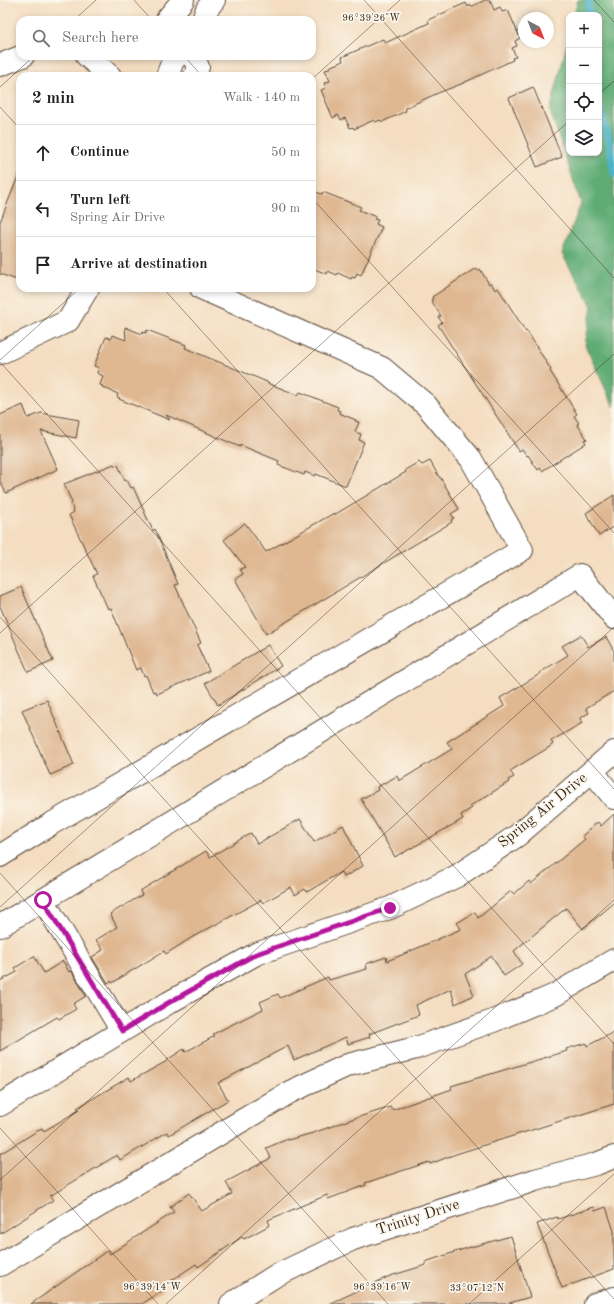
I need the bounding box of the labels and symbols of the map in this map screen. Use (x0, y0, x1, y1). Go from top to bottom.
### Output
north arrow (518, 12, 554, 48)
text: 96°39'26"W (342, 13, 400, 23)
street label: Spring Air Drive (496, 771, 590, 851)
route start (34, 891, 52, 909)
route end (381, 899, 399, 917)
street label: Trinity Drive (375, 1197, 462, 1238)
text: 96°39'14"W (123, 1282, 181, 1292)
text: 96°39'16"W (353, 1282, 411, 1292)
text: 33°07'12"N (450, 1283, 505, 1293)

